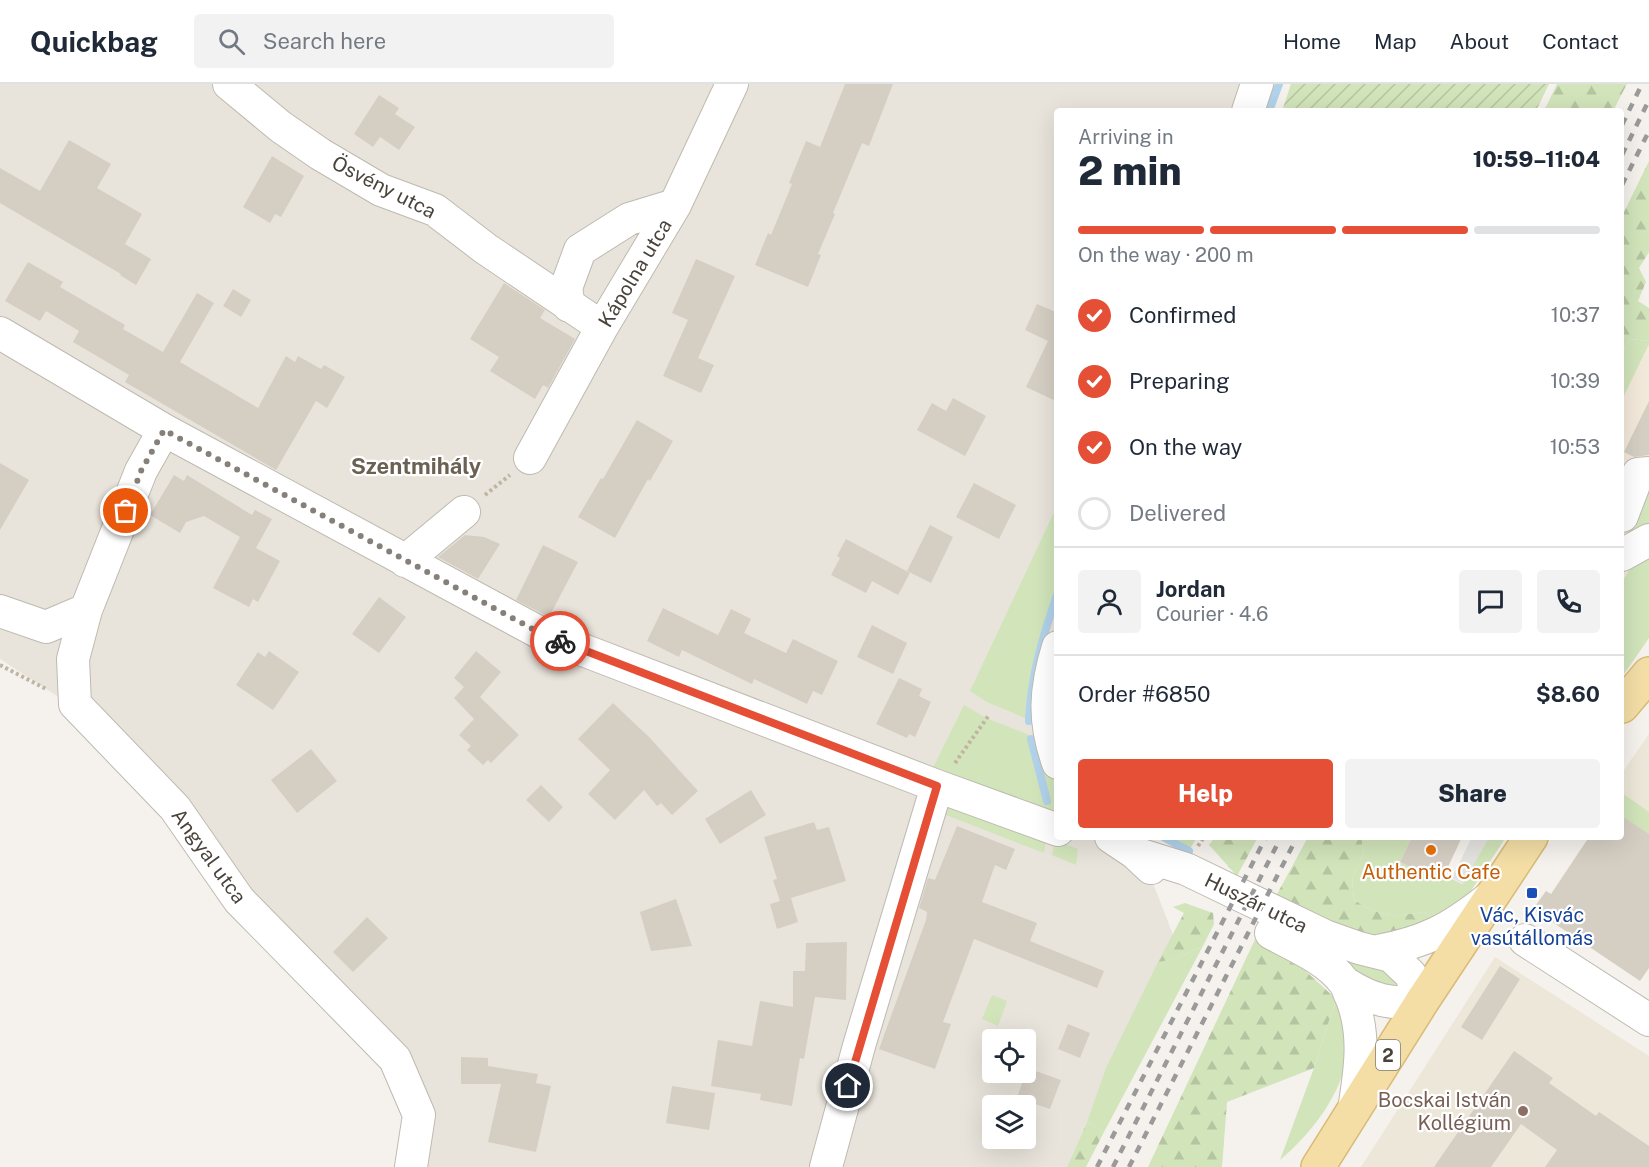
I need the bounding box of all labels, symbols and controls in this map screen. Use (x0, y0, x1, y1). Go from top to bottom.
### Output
search box (194, 14, 614, 68)
text: Quickbag (30, 25, 158, 58)
icon: search (215, 25, 248, 58)
text: Search here (263, 28, 386, 54)
text: Home (1283, 29, 1341, 54)
text: Map (1374, 29, 1417, 54)
text: About (1450, 29, 1509, 54)
text: Contact (1542, 29, 1619, 54)
text: Arriving in (1078, 125, 1173, 149)
text: 10:59–11:04 (1473, 146, 1600, 172)
text: 2 min (1078, 148, 1182, 194)
street label: Ösvény utca (328, 150, 440, 223)
street label: Kápolna utca (593, 215, 677, 331)
text: On the way · 200 m (1078, 243, 1254, 267)
icon: check (1078, 299, 1111, 332)
text: Confirmed (1129, 302, 1236, 328)
text: 10:37 (1551, 303, 1600, 327)
icon: check (1078, 365, 1111, 398)
text: Preparing (1129, 368, 1230, 394)
text: 10:39 (1550, 369, 1600, 393)
icon: check (1078, 431, 1111, 464)
text: On the way (1129, 434, 1242, 460)
text: 10:53 (1550, 435, 1600, 459)
district label: Szentmihály (351, 453, 482, 479)
pin (100, 485, 151, 536)
icon: bag (109, 494, 142, 527)
text: Delivered (1129, 500, 1226, 526)
button: person (1078, 570, 1141, 633)
button: chat (1459, 570, 1522, 633)
button: phone (1537, 570, 1600, 633)
text: Jordan (1156, 576, 1225, 602)
text: Courier · 4.6 (1156, 602, 1268, 626)
courier (530, 611, 590, 671)
icon: bike (544, 625, 577, 658)
text: Order #6850 (1078, 681, 1211, 707)
text: $8.60 (1536, 681, 1600, 707)
button: Help (1078, 759, 1333, 828)
button: Share (1345, 759, 1600, 828)
street label: Angyal utca (167, 804, 251, 908)
marker: Authentic Cafe (1424, 843, 1438, 857)
place label: Authentic Cafe (1361, 860, 1501, 884)
street label: Huszár utca (1201, 868, 1311, 938)
marker: Vác, Kisvác vasútállomás (1525, 886, 1539, 900)
place label: Vác, Kisvác vasútállomás (1471, 903, 1593, 950)
map controls (982, 1029, 1036, 1149)
button: locate (982, 1029, 1036, 1083)
road number: 2 (1376, 1040, 1400, 1070)
pin (822, 1060, 873, 1111)
icon: home (831, 1069, 864, 1102)
place label: Bocskai István Kollégium (1378, 1088, 1511, 1135)
button: layers (982, 1095, 1036, 1149)
marker: Bocskai István Kollégium (1516, 1104, 1530, 1118)

